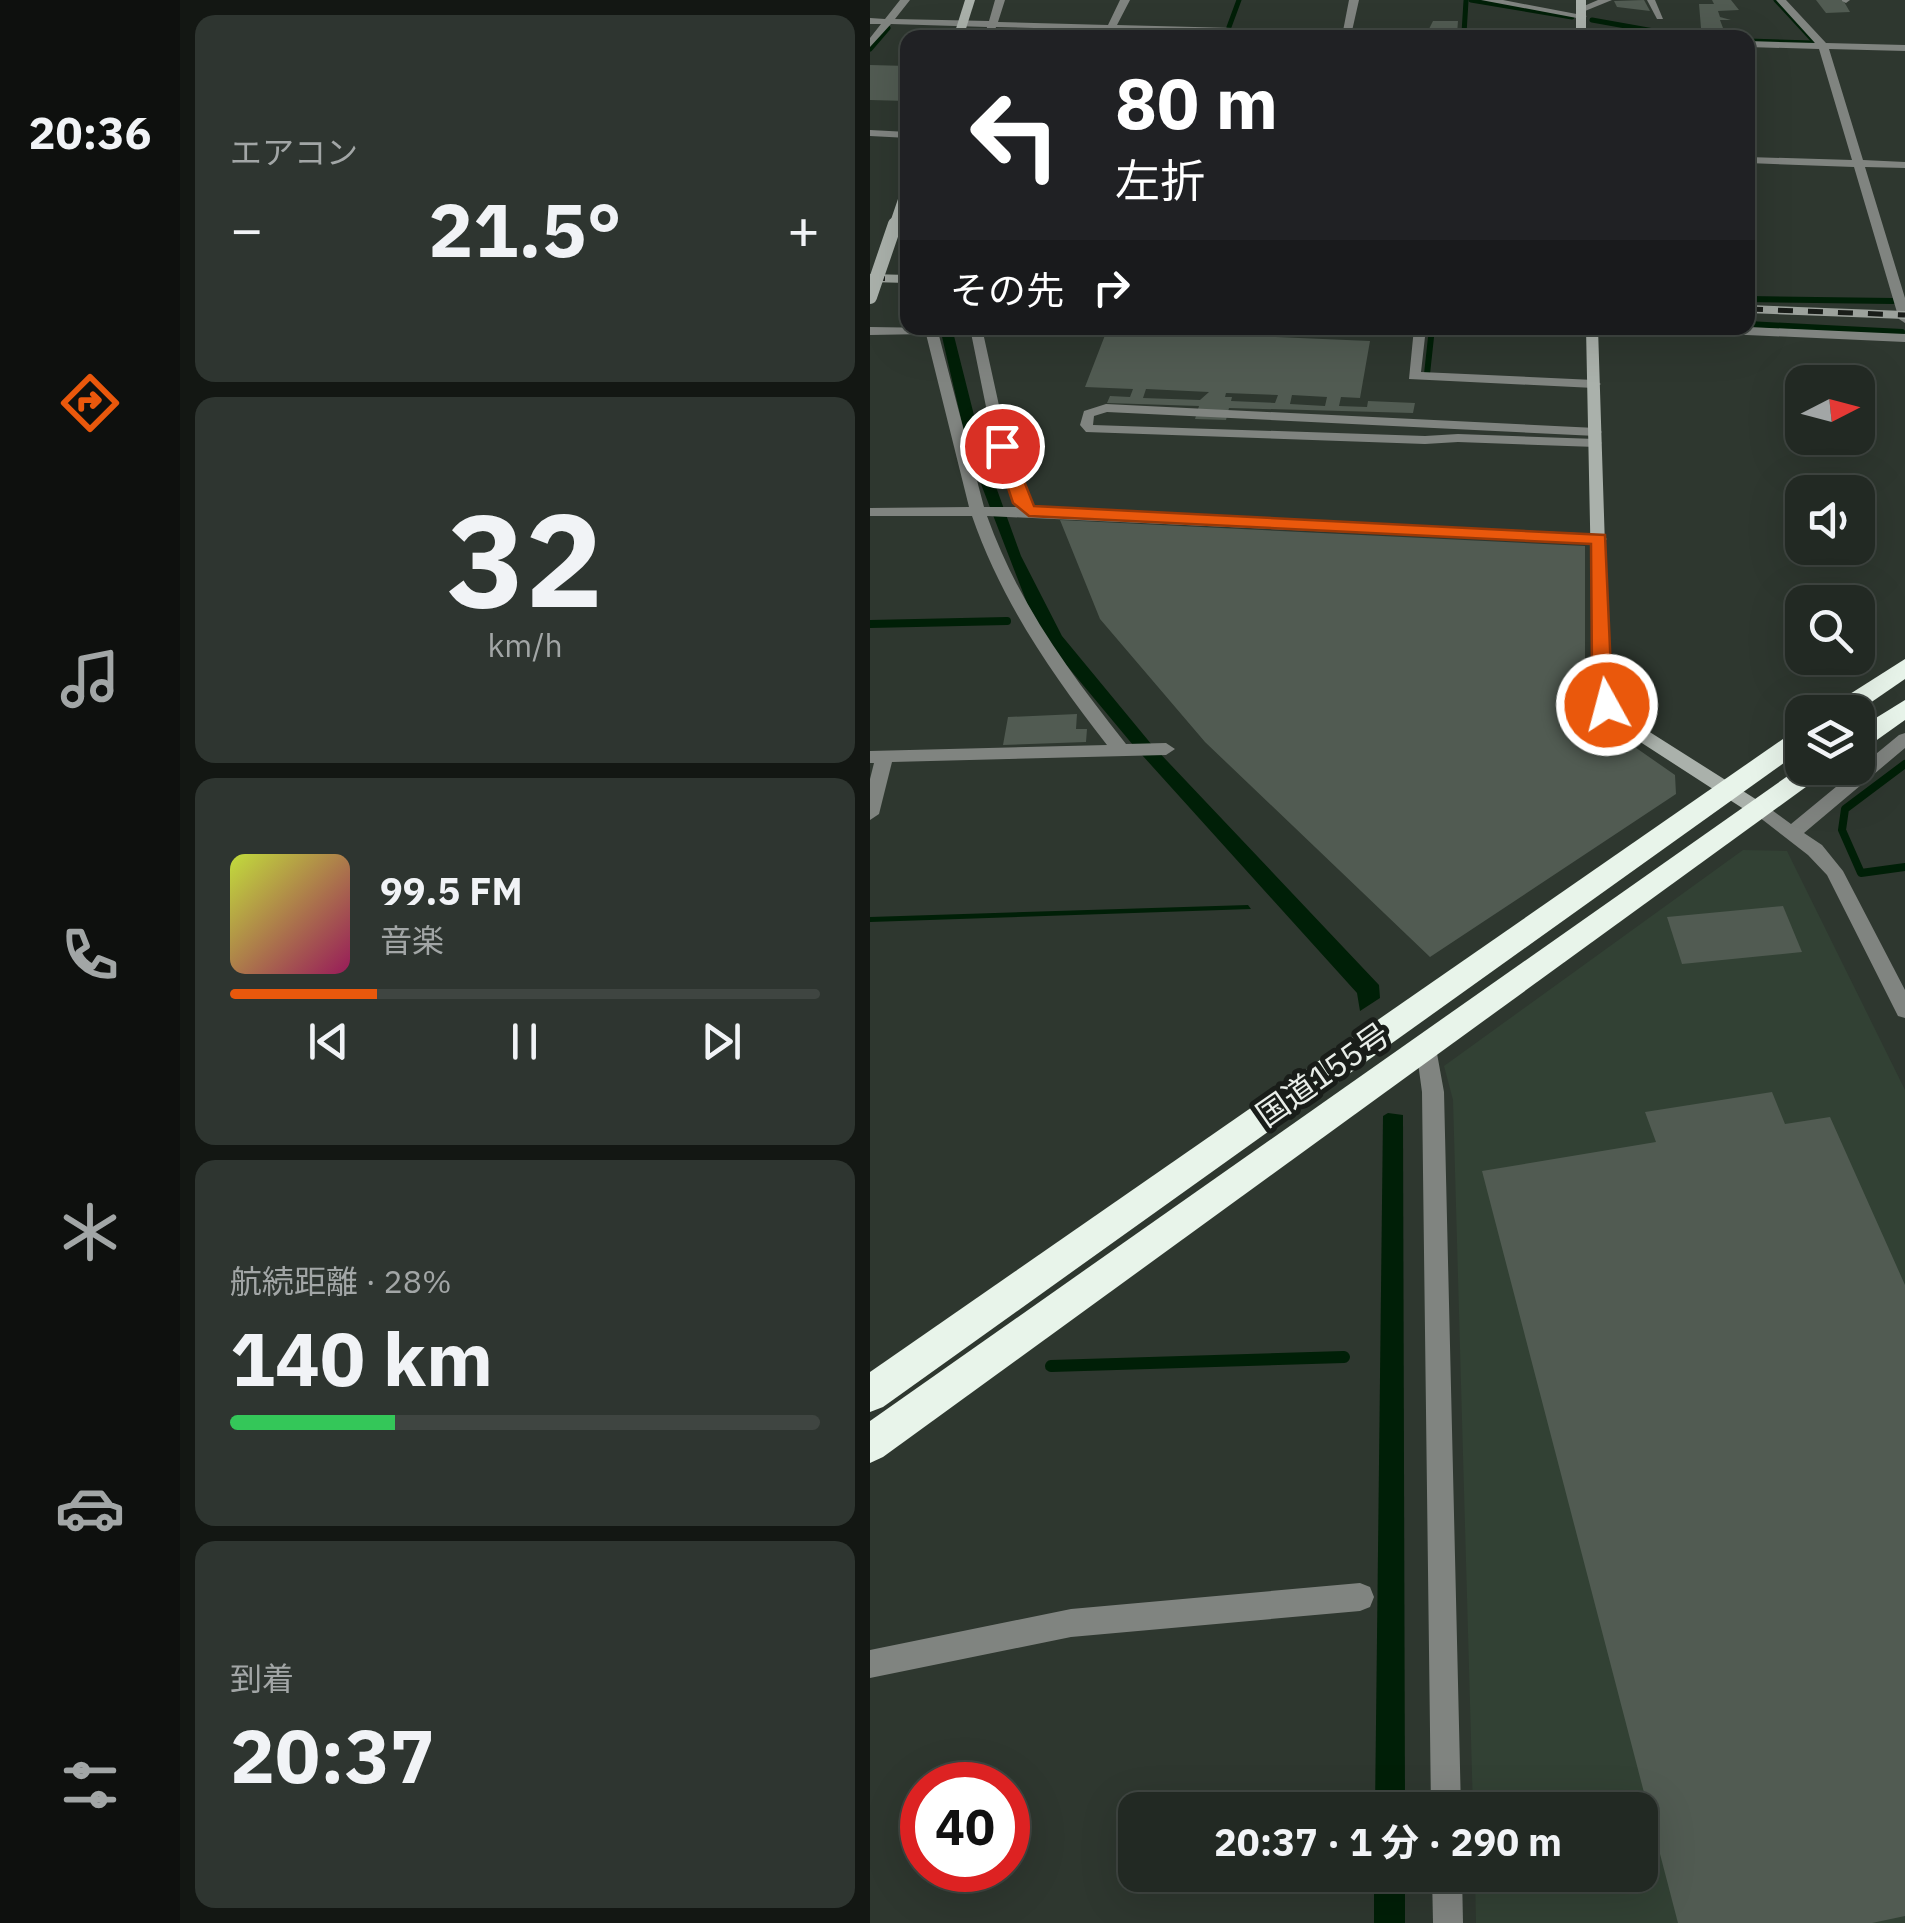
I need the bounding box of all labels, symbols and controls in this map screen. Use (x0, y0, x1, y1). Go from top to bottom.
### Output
text: 80 m (1115, 57, 1278, 148)
icon: left (950, 70, 1080, 200)
text: 20:36 (29, 103, 151, 161)
text: エアコン (230, 131, 358, 173)
text: 左折 (1115, 151, 1205, 209)
text: 21.5° (428, 180, 622, 278)
text: − (230, 193, 263, 264)
text: + (787, 193, 820, 264)
icon: right (1084, 260, 1139, 315)
text: その先 (950, 265, 1064, 314)
north arrow (1785, 365, 1875, 455)
map controls (1785, 365, 1875, 785)
icon: directions (55, 368, 125, 438)
pin (960, 404, 1045, 489)
icon: arrive (975, 419, 1030, 474)
text: 32 (447, 474, 603, 643)
button: sound (1785, 475, 1875, 565)
button: search (1785, 585, 1875, 675)
text: km/h (487, 624, 563, 666)
icon: music (55, 644, 125, 714)
position arrow (1555, 653, 1659, 757)
button: layers (1785, 695, 1875, 785)
text: 99.5 FM (380, 866, 523, 915)
text: 音楽 (380, 919, 444, 961)
icon: phone (55, 920, 125, 990)
street label: 国道155号 (1247, 1013, 1397, 1135)
icon: previous (301, 1014, 356, 1069)
icon: pause (497, 1014, 552, 1069)
icon: next (694, 1014, 749, 1069)
icon: climate (55, 1197, 125, 1267)
text: 航続距離 · 28% (230, 1260, 452, 1302)
text: 140 km (230, 1309, 493, 1407)
icon: car (55, 1473, 125, 1543)
text: 到着 (230, 1657, 294, 1699)
text: 20:37 (230, 1706, 435, 1804)
icon: filters (55, 1750, 125, 1820)
speed limit sign: 40 (900, 1762, 1030, 1892)
text: 20:37 · 1 分 · 290 m (1214, 1817, 1562, 1866)

